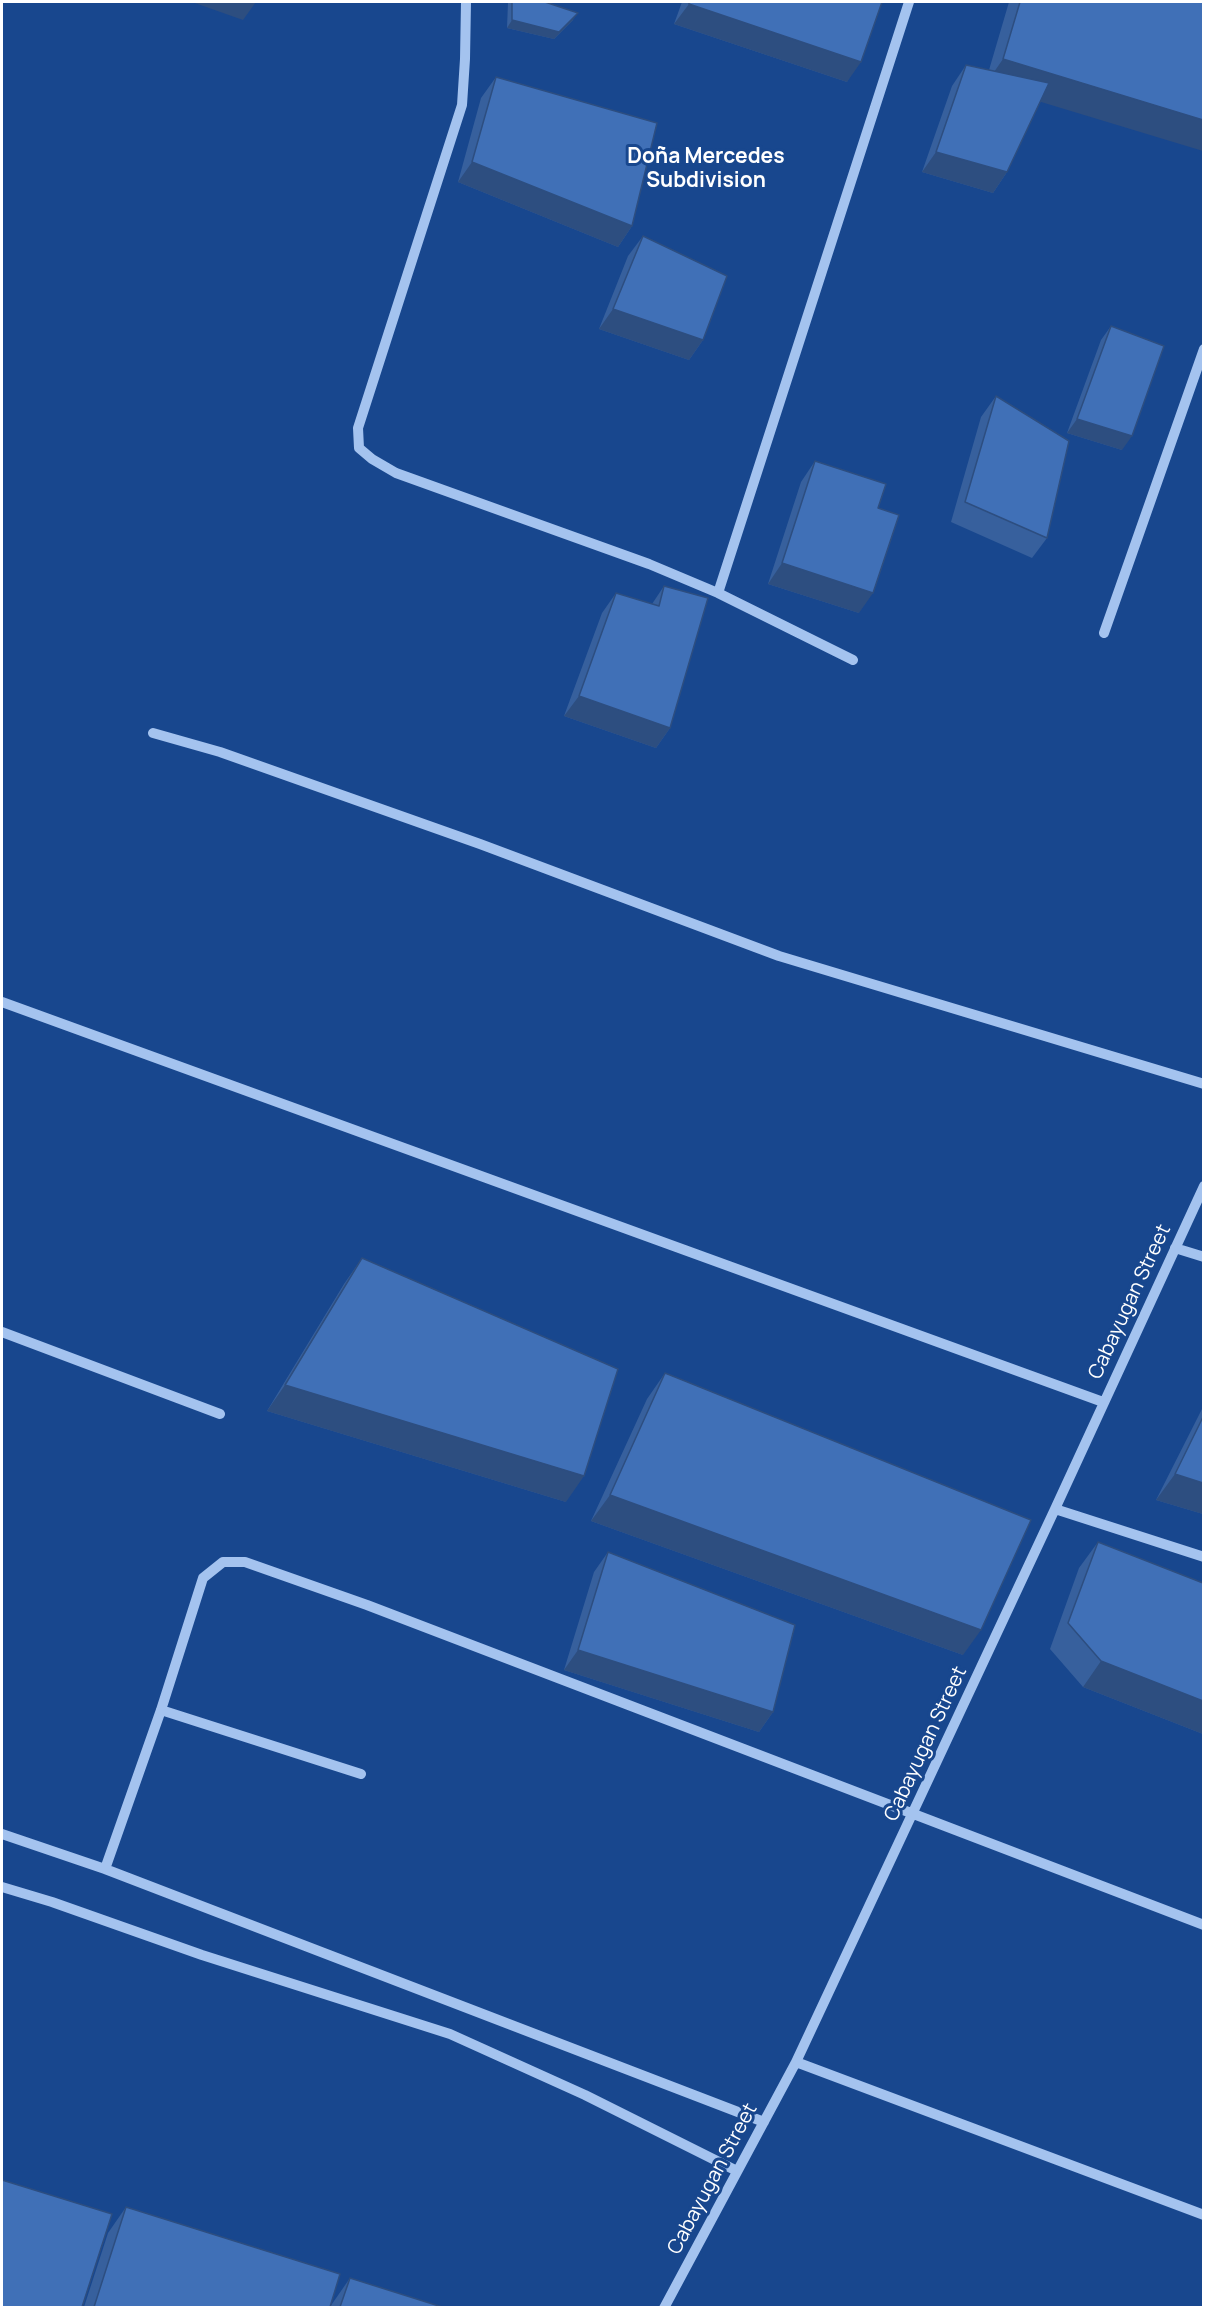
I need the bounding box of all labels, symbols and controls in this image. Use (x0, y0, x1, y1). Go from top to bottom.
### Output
district label: Doña Mercedes Subdivision (627, 144, 785, 194)
street label: Cabayugan Street (1084, 1221, 1176, 1383)
street label: Cabayugan Street (880, 1663, 972, 1825)
street label: Cabayugan Street (663, 2099, 763, 2259)

